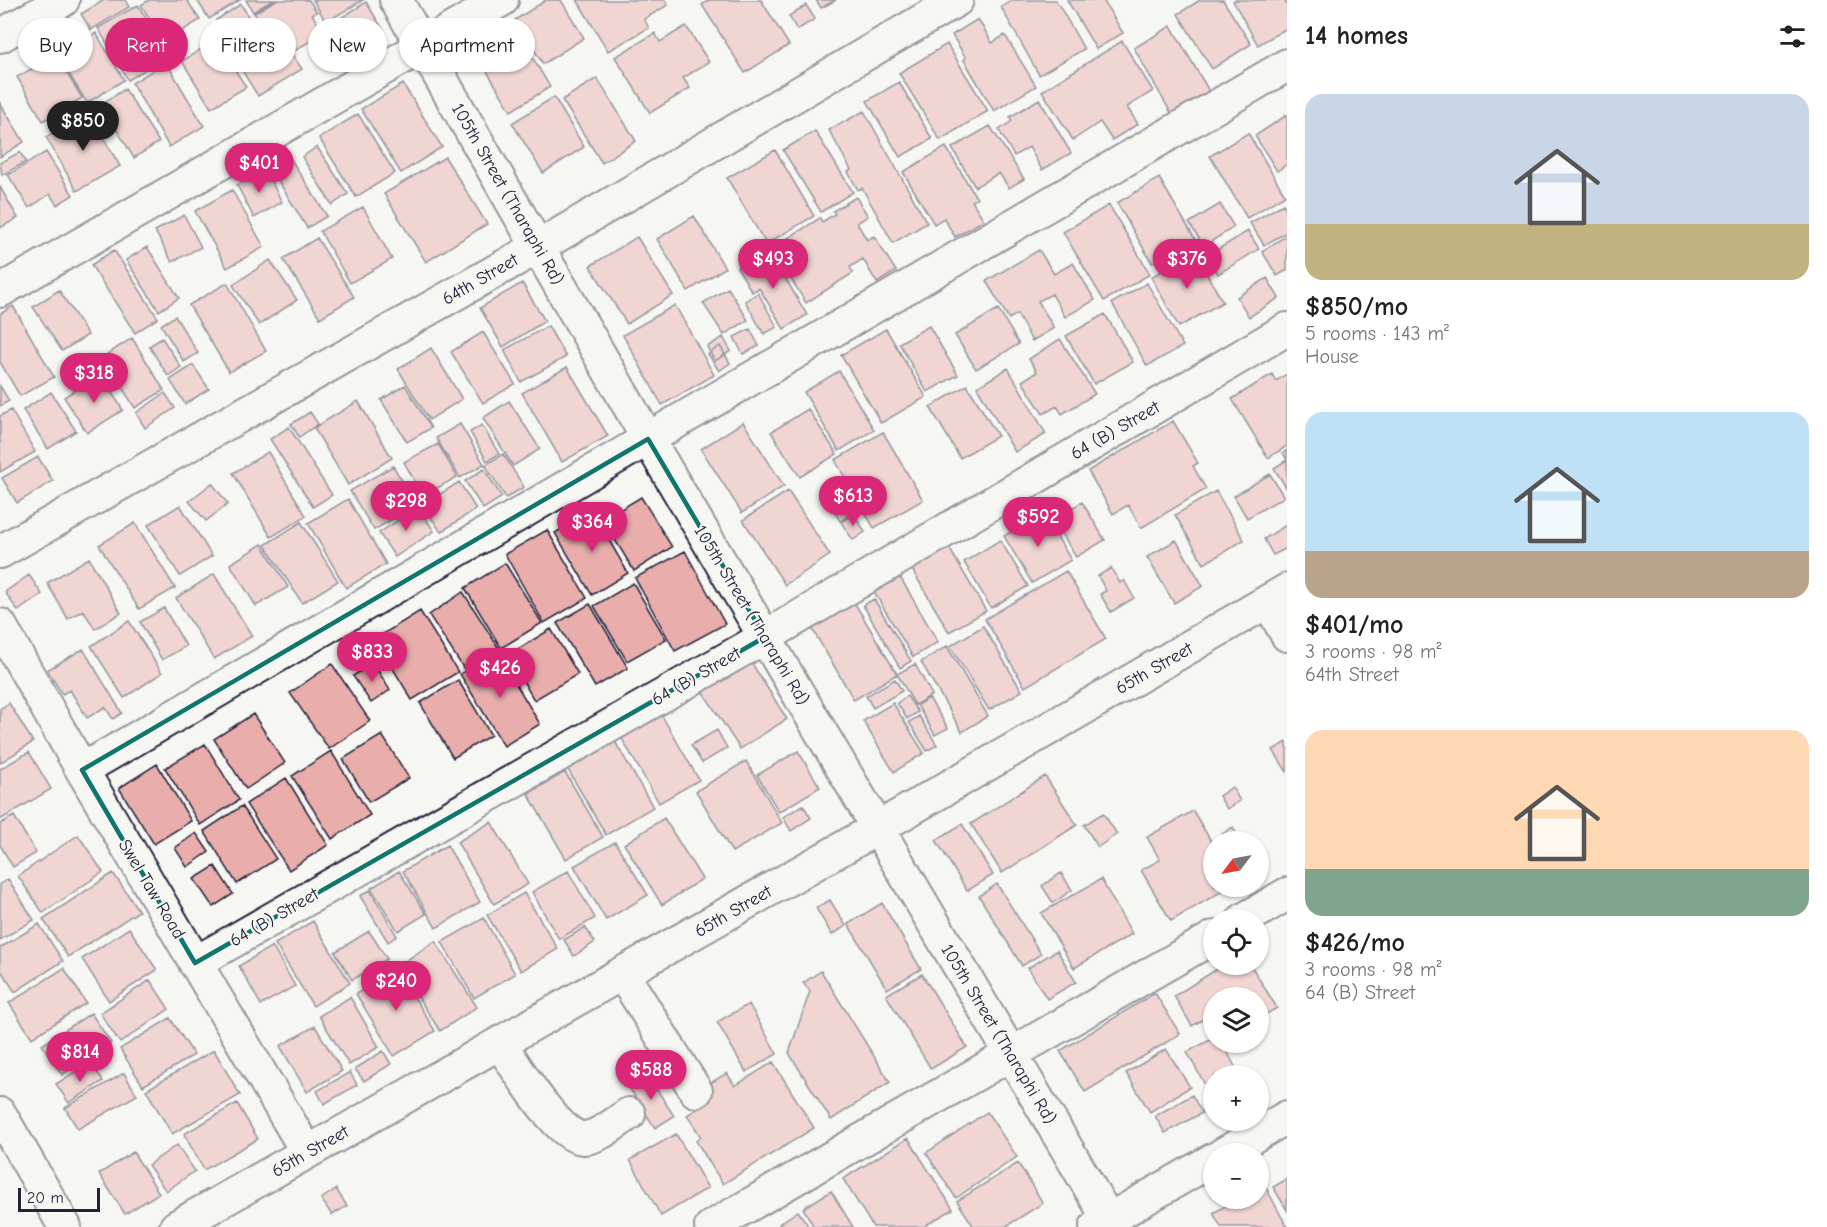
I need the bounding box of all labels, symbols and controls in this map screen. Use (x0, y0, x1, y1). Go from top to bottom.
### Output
chip: Buy (18, 18, 93, 72)
chip: Rent (105, 18, 188, 72)
chip: Filters (200, 18, 296, 72)
chip: New (308, 18, 387, 72)
chip: Apartment (399, 18, 535, 72)
icon: filters (1776, 20, 1809, 53)
text: 14 homes (1305, 21, 1408, 51)
street label: 105th Street (Tharaphi Rd) (447, 100, 568, 289)
pin: $850 (47, 101, 119, 152)
text: $850 (61, 109, 105, 132)
icon: home (1503, 133, 1611, 241)
pin: $401 (223, 143, 295, 194)
text: $401 (239, 151, 279, 174)
pin: $493 (737, 239, 809, 290)
pin: $376 (1151, 239, 1223, 290)
text: $493 (752, 247, 794, 270)
text: $376 (1167, 247, 1207, 270)
street label: 64th Street (438, 249, 523, 310)
text: $850/mo (1305, 292, 1408, 322)
text: 5 rooms · 143 m² (1305, 322, 1449, 345)
text: House (1305, 345, 1359, 368)
pin: $318 (58, 353, 130, 404)
text: $318 (74, 361, 114, 384)
street label: 64 (B) Street (1067, 396, 1164, 464)
icon: home (1503, 451, 1611, 559)
pin: $613 (817, 476, 889, 527)
pin: $298 (370, 481, 442, 532)
text: $613 (833, 484, 873, 507)
text: $298 (385, 489, 427, 512)
pin: $592 (1002, 497, 1074, 548)
pin: $364 (556, 502, 628, 553)
text: $592 (1016, 505, 1060, 528)
text: $364 (571, 510, 613, 533)
street label: 105th Street (Tharaphi Rd) (690, 522, 814, 709)
text: $401/mo (1305, 610, 1403, 640)
pin: $833 (336, 632, 408, 683)
street label: 65th Street (1112, 638, 1197, 699)
text: $833 (351, 640, 393, 663)
text: 3 rooms · 98 m² (1305, 640, 1441, 663)
street label: 64 (B) Street (648, 642, 745, 710)
pin: $426 (464, 648, 536, 699)
text: $426 (479, 656, 521, 679)
text: 64th Street (1305, 663, 1399, 686)
icon: home (1503, 769, 1611, 877)
north arrow (1203, 831, 1269, 897)
map controls (1203, 831, 1269, 1209)
street label: Swel Taw Road (114, 836, 189, 943)
street label: 65th Street (691, 881, 776, 942)
street label: 64 (B) Street (226, 883, 323, 951)
button: locate (1203, 909, 1269, 975)
text: $426/mo (1305, 928, 1405, 958)
street label: 105th Street (Tharaphi Rd) (937, 941, 1061, 1128)
text: 3 rooms · 98 m² (1305, 958, 1441, 981)
pin: $240 (360, 961, 432, 1012)
text: $240 (375, 969, 417, 992)
text: 64 (B) Street (1305, 981, 1415, 1004)
button: layers (1203, 987, 1269, 1053)
pin: $814 (44, 1032, 116, 1083)
text: $814 (60, 1040, 100, 1063)
pin: $588 (615, 1050, 687, 1101)
text: $588 (629, 1058, 673, 1081)
button: + (1203, 1065, 1269, 1131)
street label: 65th Street (268, 1121, 353, 1182)
button: − (1203, 1143, 1269, 1209)
scale bar (18, 1185, 100, 1212)
text: 20 m (27, 1189, 64, 1207)

